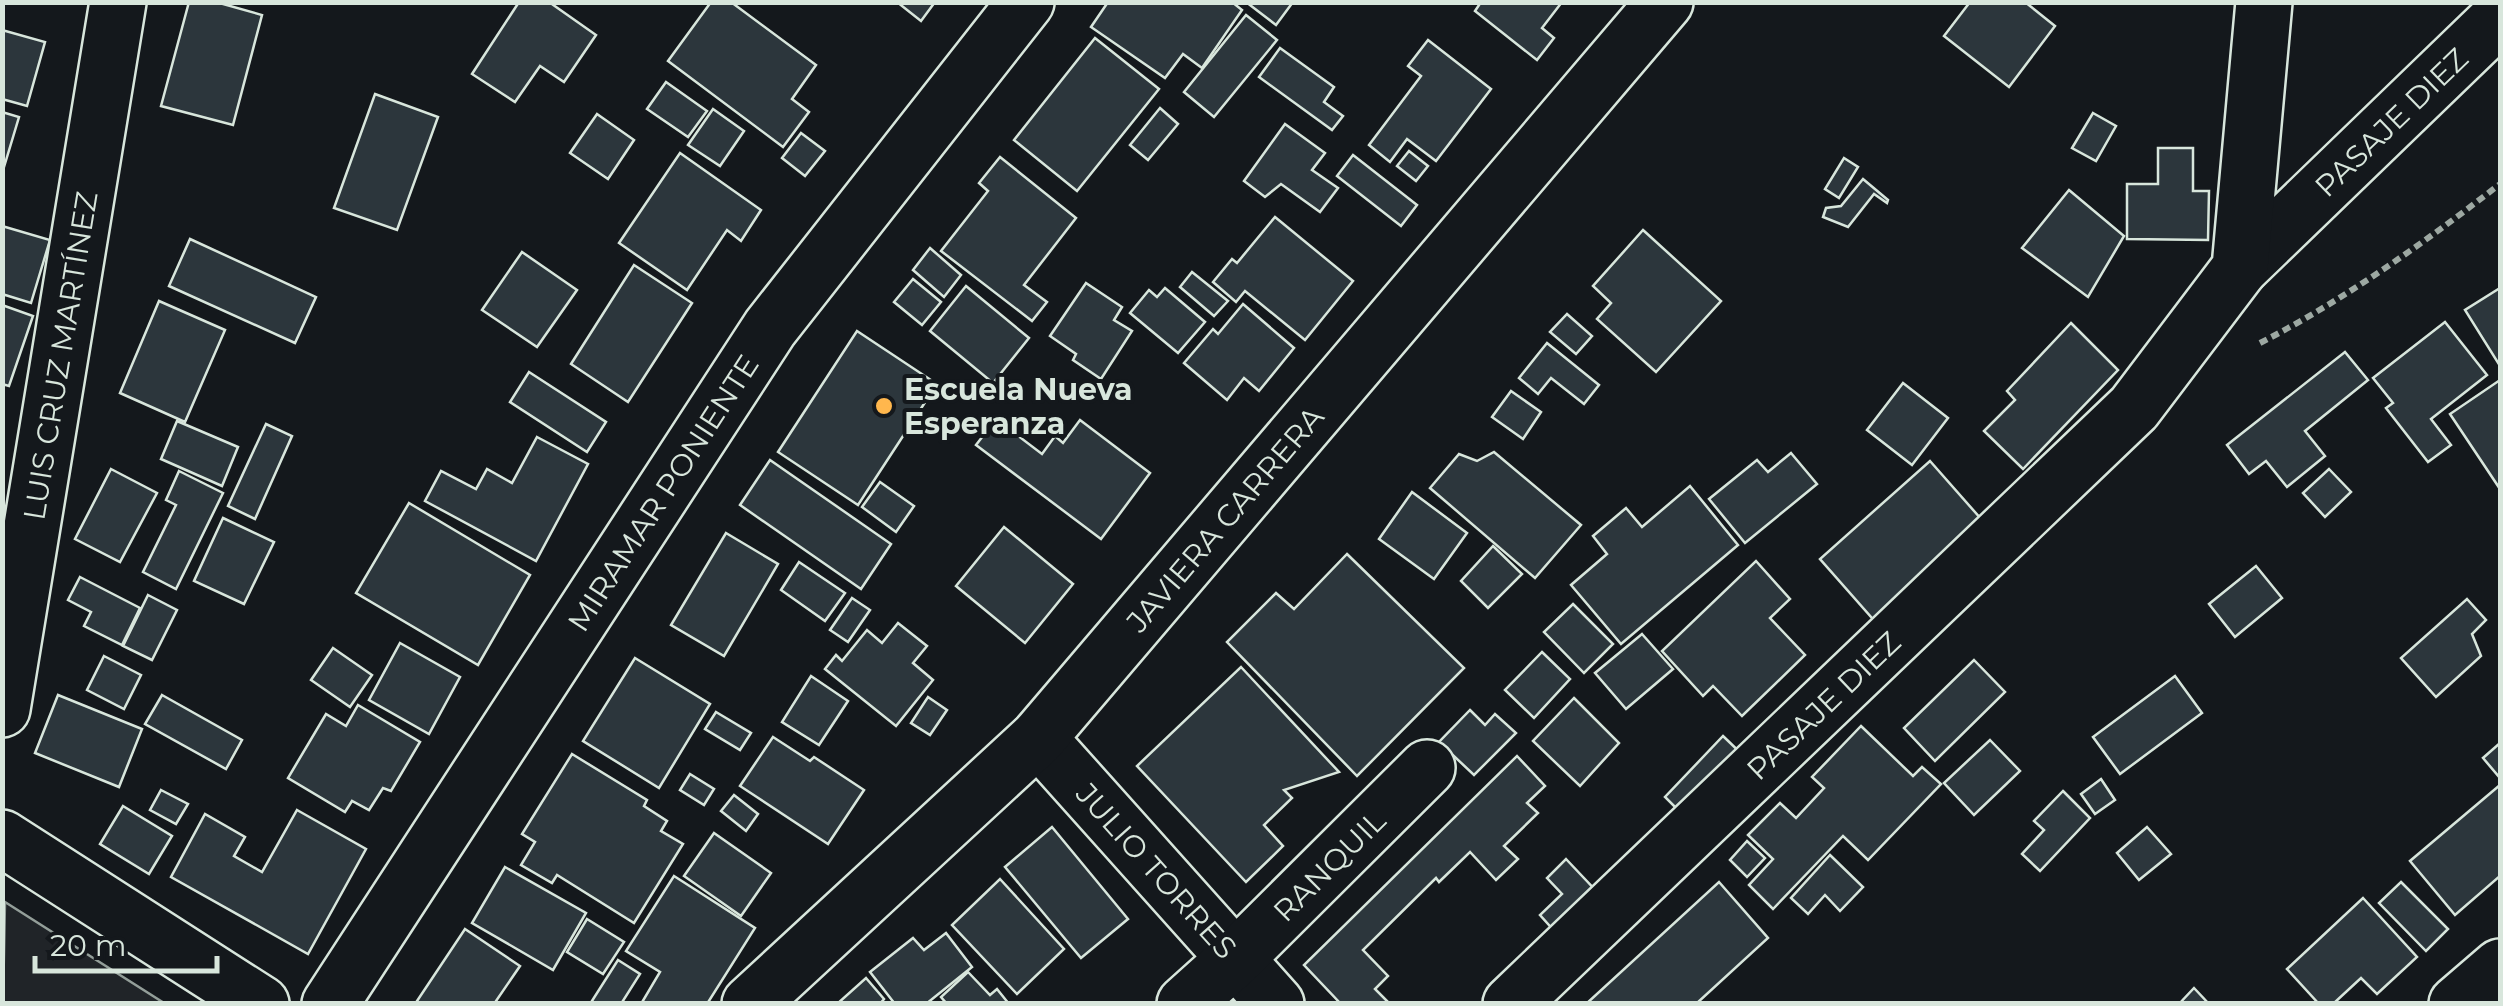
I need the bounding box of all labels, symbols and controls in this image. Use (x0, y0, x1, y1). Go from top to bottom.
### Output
street label: PASAJE DIEZ (2307, 40, 2475, 204)
street label: LUIS CRUZ MARTÍNEZ (15, 189, 105, 523)
street label: MIRAMAR PONIENTE (559, 347, 766, 638)
place label: Escuela Nueva Esperanza (904, 371, 1133, 442)
marker: Escuela Nueva Esperanza (873, 395, 895, 417)
street label: JAVIERA CARRERA (1118, 398, 1331, 640)
street label: PASAJE DIEZ (1739, 623, 1908, 787)
street label: JULIO TORRES (1068, 775, 1245, 966)
street label: RANQUIL (1265, 802, 1393, 929)
scale bar (35, 911, 218, 973)
text: 20 m (50, 927, 127, 964)

